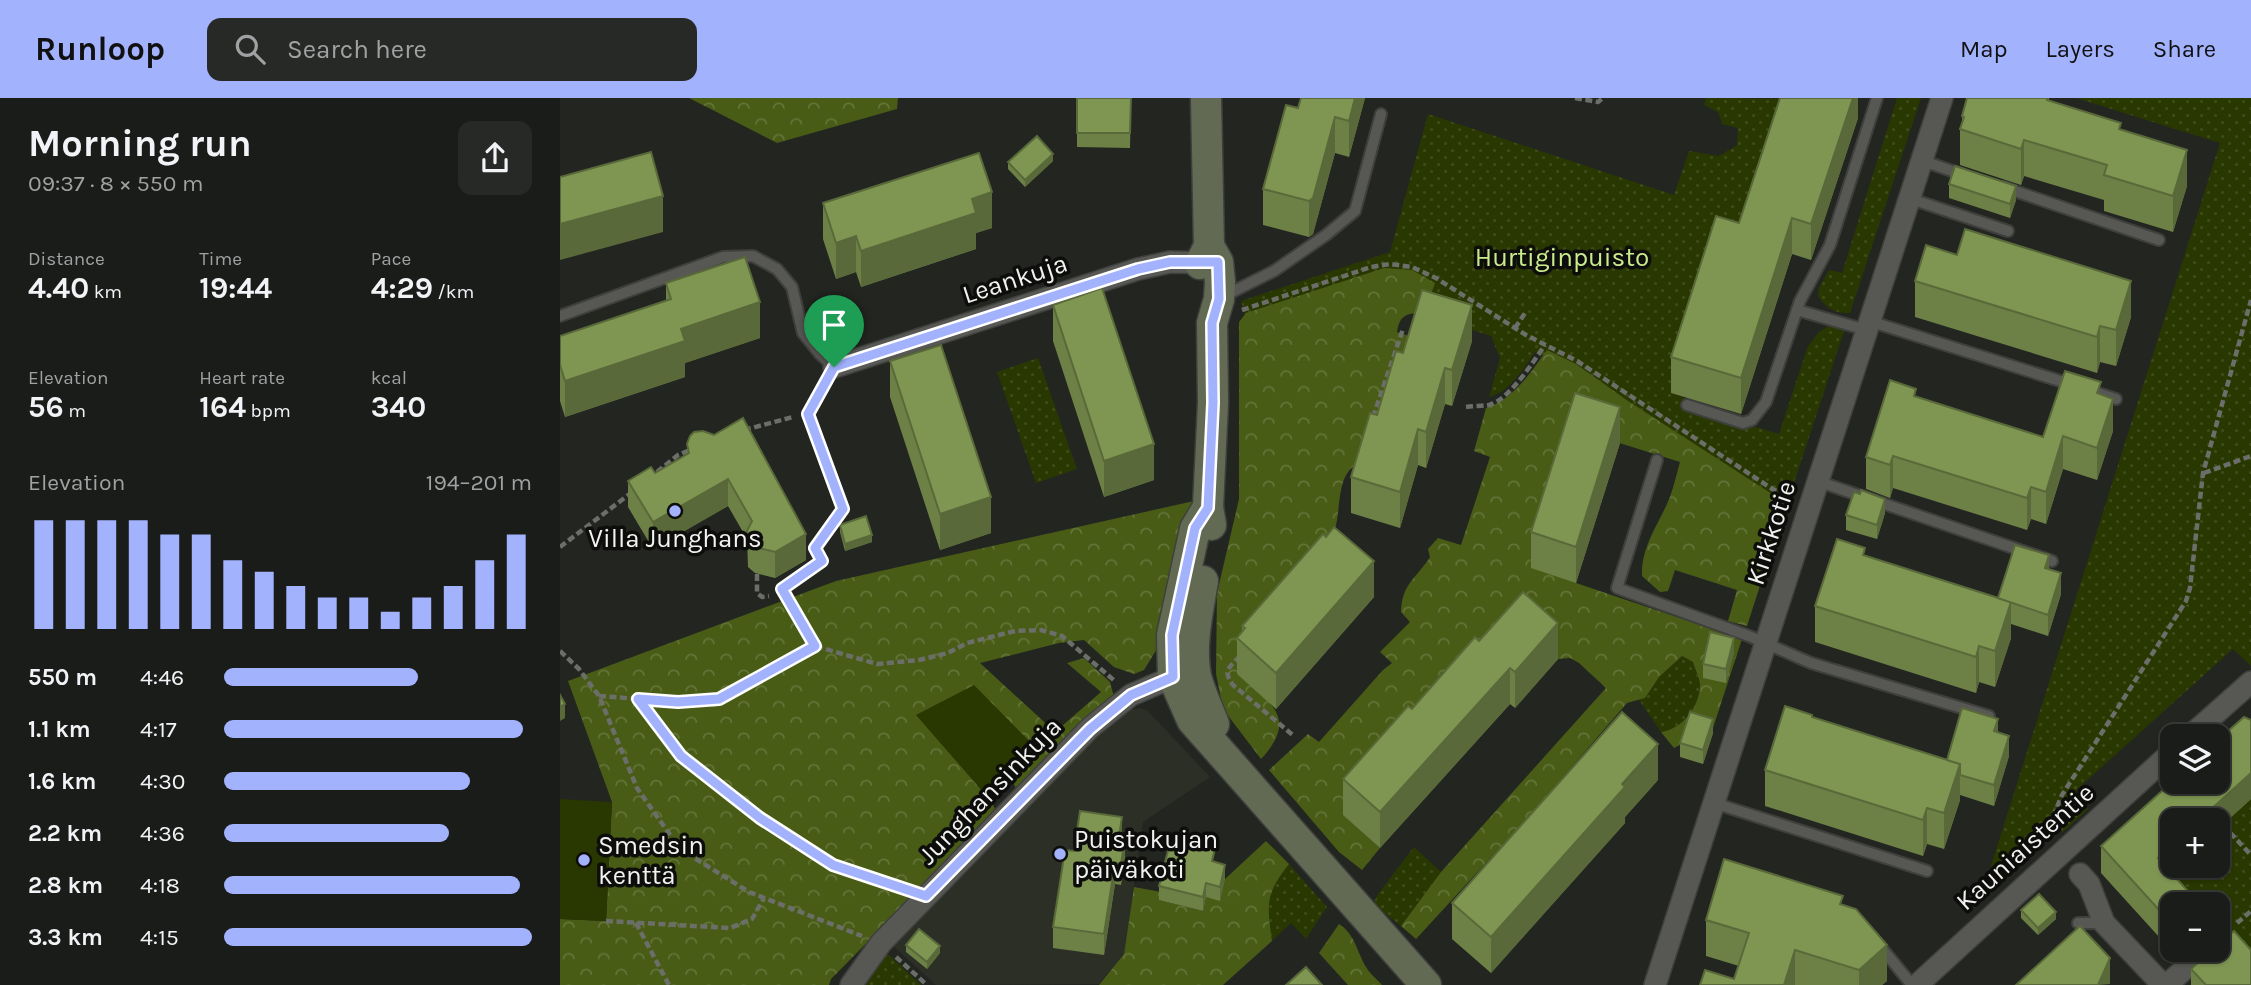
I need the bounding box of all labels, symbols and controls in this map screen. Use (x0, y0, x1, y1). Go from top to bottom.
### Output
search box (207, 18, 697, 81)
text: Runloop (35, 30, 165, 68)
icon: search (231, 30, 269, 68)
text: Search here (287, 34, 427, 65)
text: Map (1960, 35, 2008, 63)
text: Layers (2046, 35, 2115, 63)
text: Share (2153, 35, 2216, 63)
text: Morning run (28, 121, 252, 166)
button: share (458, 121, 532, 195)
text: 09:37 · 8 × 550 m (28, 170, 203, 197)
park label: Hurtiginpuisto (1475, 242, 1649, 273)
text: Distance (28, 248, 105, 270)
text: Time (199, 248, 242, 270)
text: Pace (371, 248, 411, 270)
street label: Leankuja (959, 248, 1071, 310)
text: 4.40 (28, 270, 89, 306)
text: 19:44 (199, 270, 272, 306)
text: 4:29 (371, 270, 433, 306)
text: km (89, 281, 122, 303)
text: /km (433, 281, 474, 303)
pin (804, 295, 864, 367)
icon: arrive (815, 306, 853, 344)
text: Elevation (28, 367, 108, 389)
text: Heart rate (199, 367, 285, 389)
text: kcal (371, 367, 407, 389)
text: 56 (28, 389, 64, 425)
text: 164 (199, 389, 246, 425)
text: 340 (371, 389, 426, 425)
text: m (64, 400, 86, 422)
text: bpm (246, 400, 291, 422)
text: Elevation (28, 469, 125, 496)
text: 194–201 m (426, 469, 532, 496)
street label: Kirkkotie (1740, 477, 1802, 589)
marker: Villa Junghans (667, 503, 683, 519)
place label: Villa Junghans (588, 523, 762, 554)
text: 550 m (28, 664, 97, 691)
text: 4:46 (140, 664, 184, 691)
street label: Junghansinkuja (912, 711, 1068, 871)
text: 1.1 km (28, 716, 91, 743)
text: 4:17 (140, 716, 177, 743)
map controls (2160, 724, 2230, 962)
button: layers (2160, 724, 2230, 794)
text: 1.6 km (28, 768, 96, 795)
text: 4:30 (140, 768, 185, 795)
street label: Kauniaistentie (1950, 777, 2100, 917)
button: + (2160, 808, 2230, 878)
text: 2.2 km (28, 820, 102, 847)
text: 4:36 (140, 820, 185, 847)
place label: Puistokujan päiväkoti (1074, 824, 1218, 885)
place label: Smedsin kenttä (598, 830, 704, 891)
marker: Puistokujan päiväkoti (1052, 846, 1068, 862)
marker: Smedsin kenttä (576, 852, 592, 868)
text: 2.8 km (28, 872, 103, 899)
text: 4:18 (140, 872, 180, 899)
button: − (2160, 892, 2230, 962)
text: 3.3 km (28, 924, 103, 951)
text: 4:15 (140, 924, 179, 951)

